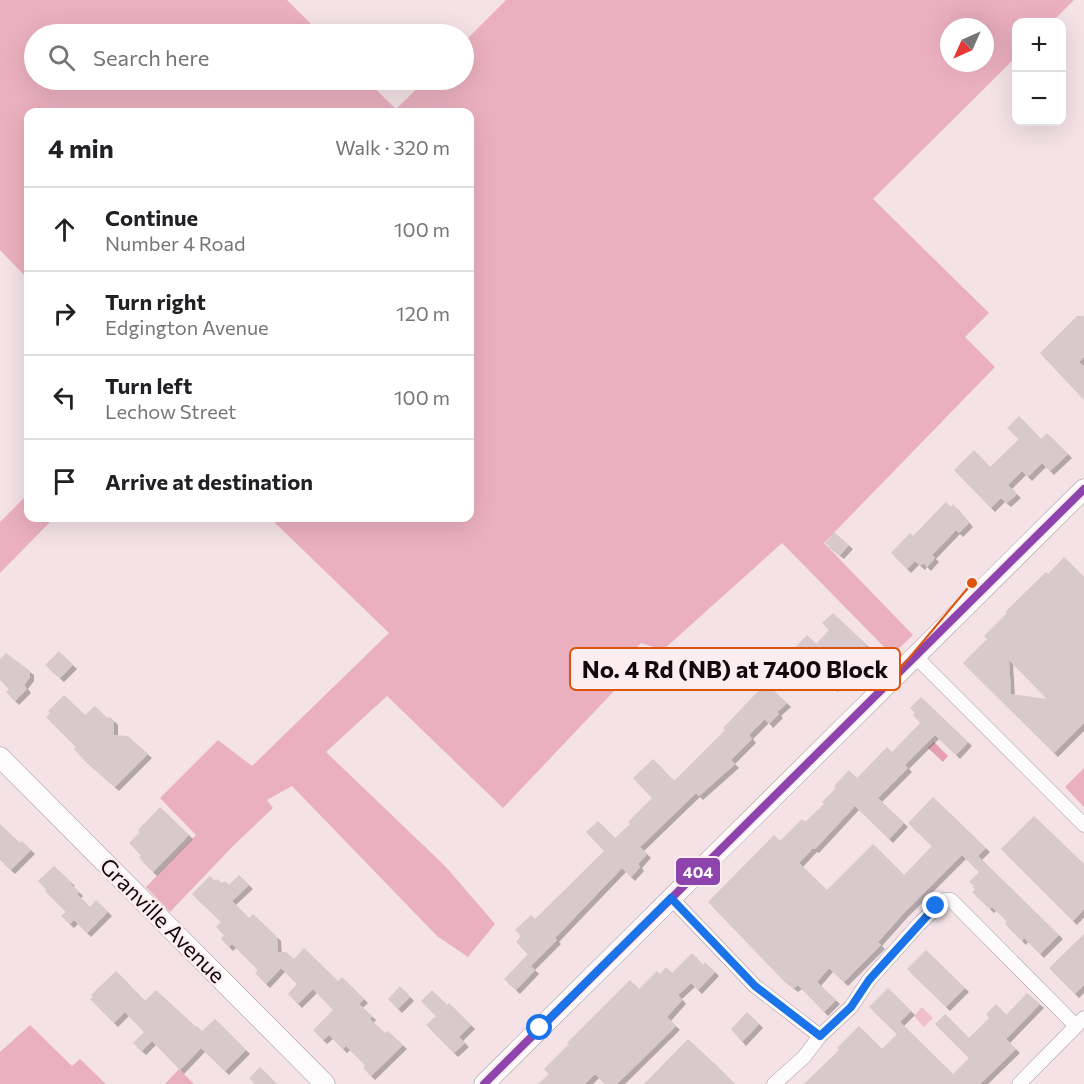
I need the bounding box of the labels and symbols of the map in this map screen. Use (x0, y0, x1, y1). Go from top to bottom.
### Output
north arrow (940, 18, 994, 72)
callout: No. 4 Rd (NB) at 7400 Block (570, 648, 900, 690)
text: No. 4 Rd (NB) at 7400 Block (582, 654, 889, 683)
street label: Granville Avenue (95, 852, 231, 988)
line badge: 404 (675, 857, 721, 886)
text: 404 (683, 862, 713, 881)
route end (922, 892, 948, 918)
route start (526, 1014, 552, 1040)

